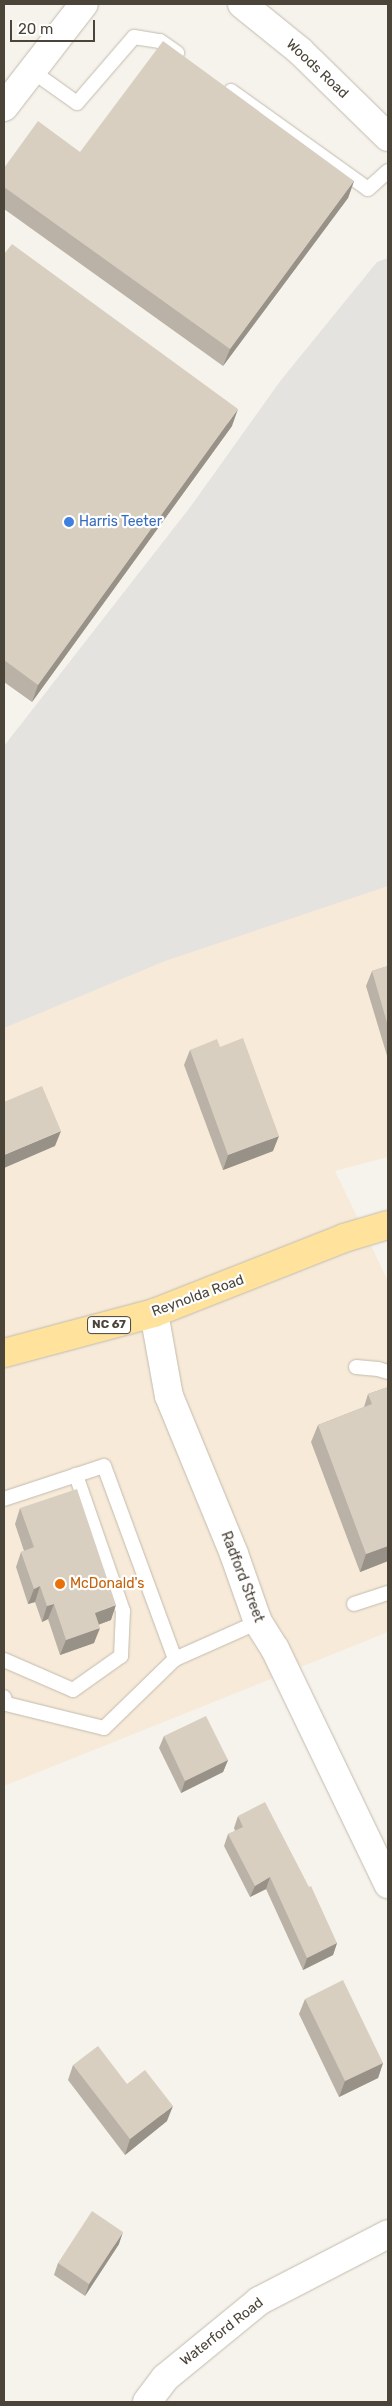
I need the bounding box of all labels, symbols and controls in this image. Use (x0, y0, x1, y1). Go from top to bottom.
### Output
scale bar (12, 10, 98, 42)
text: 20 m (18, 20, 53, 38)
street label: Woods Road (282, 36, 352, 102)
place label: Harris Teeter (79, 514, 162, 530)
marker: Harris Teeter (63, 516, 75, 528)
street label: Reynolda Road (150, 1272, 246, 1320)
road number: NC 67 (86, 1316, 132, 1334)
street label: Radford Street (217, 1529, 267, 1625)
place label: McDonald's (70, 1576, 144, 1592)
marker: McDonald's (54, 1578, 66, 1590)
street label: Waterford Road (177, 2294, 267, 2370)

